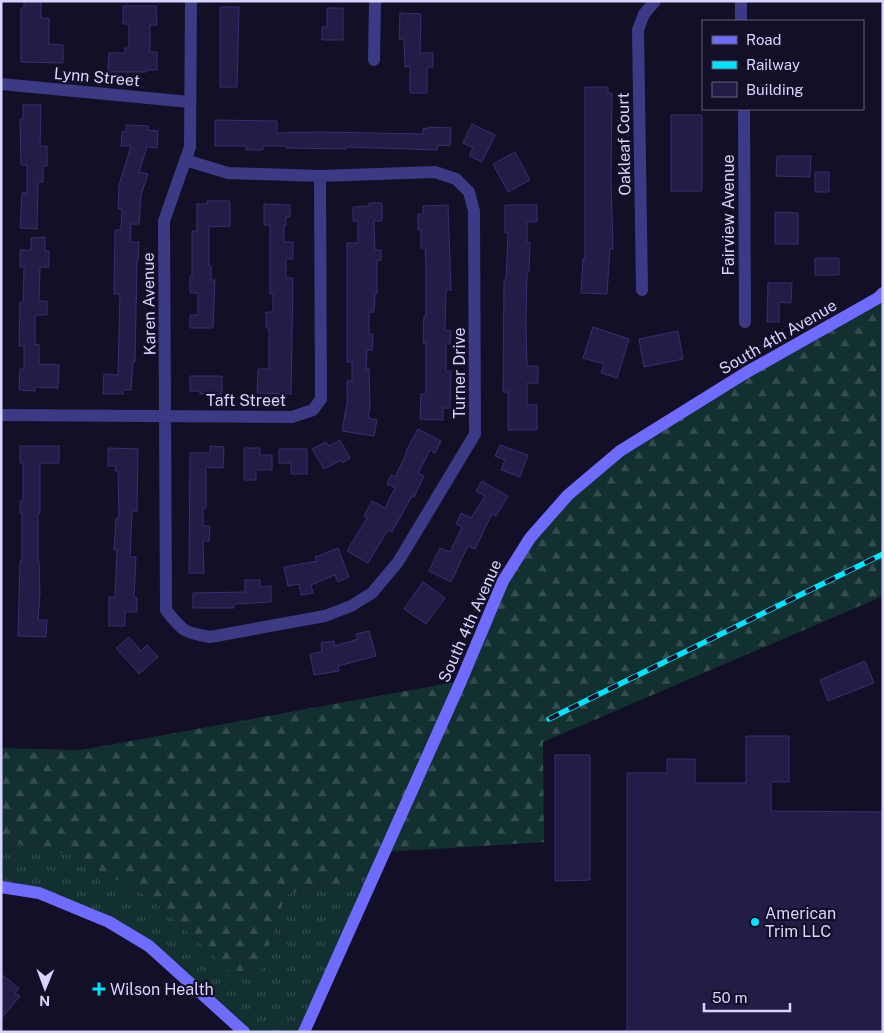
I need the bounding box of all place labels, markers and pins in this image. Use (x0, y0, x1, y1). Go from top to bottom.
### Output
place label: American Trim LLC (765, 904, 836, 941)
marker: American Trim LLC (749, 916, 761, 928)
place label: Wilson Health (110, 980, 214, 999)
marker: Wilson Health (92, 982, 106, 996)

